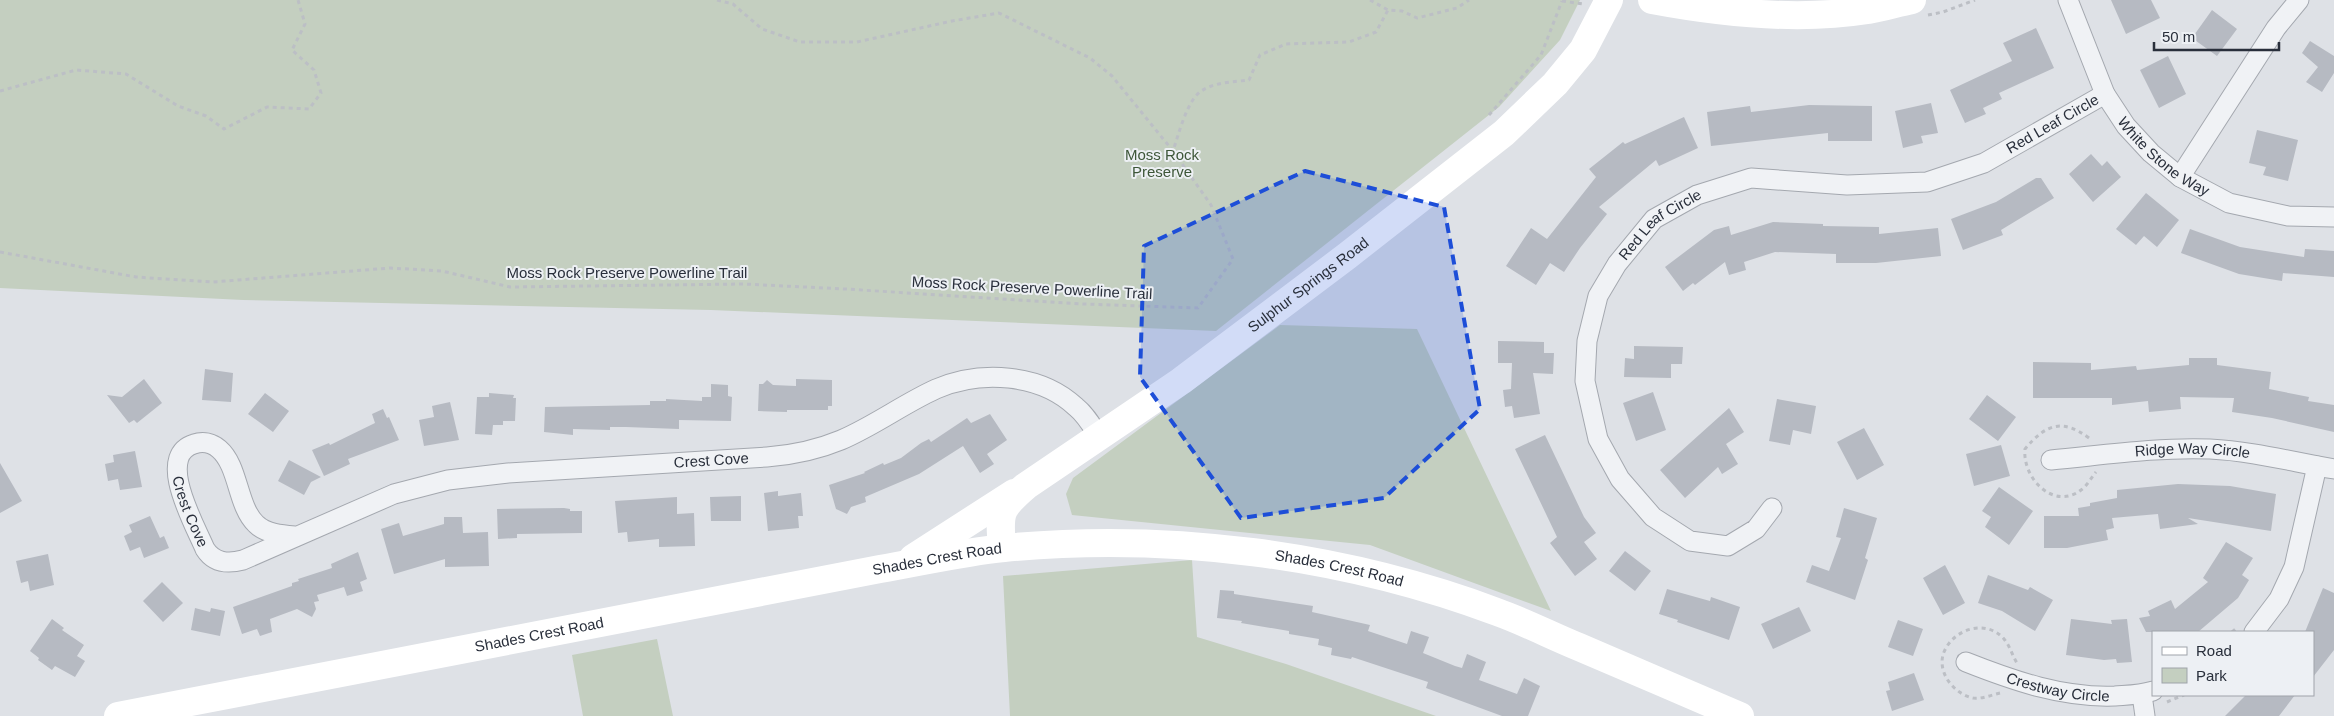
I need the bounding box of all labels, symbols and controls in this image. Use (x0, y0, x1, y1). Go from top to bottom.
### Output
scale bar (2154, 20, 2279, 52)
text: 50 m (2162, 28, 2195, 45)
street label: Red Leaf Circle (2003, 90, 2101, 156)
street label: White Stone Way (2114, 114, 2213, 199)
park label: Moss Rock Preserve (1125, 146, 1200, 180)
street label: Red Leaf Circle (1615, 185, 1704, 263)
street label: Sulphur Springs Road (1244, 233, 1372, 336)
street label: Moss Rock Preserve Powerline Trail (507, 264, 747, 281)
street label: Moss Rock Preserve Powerline Trail (911, 273, 1153, 302)
street label: Ridge Way Circle (2134, 440, 2251, 461)
street label: Crest Cove (673, 449, 749, 471)
street label: Crest Cove (170, 474, 212, 550)
street label: Shades Crest Road (871, 539, 1003, 578)
street label: Shades Crest Road (1274, 546, 1405, 590)
street label: Shades Crest Road (473, 613, 605, 655)
legend (2152, 631, 2314, 696)
text: Road (2196, 642, 2232, 659)
text: Park (2196, 667, 2227, 684)
street label: Crestway Circle (2004, 669, 2110, 704)

